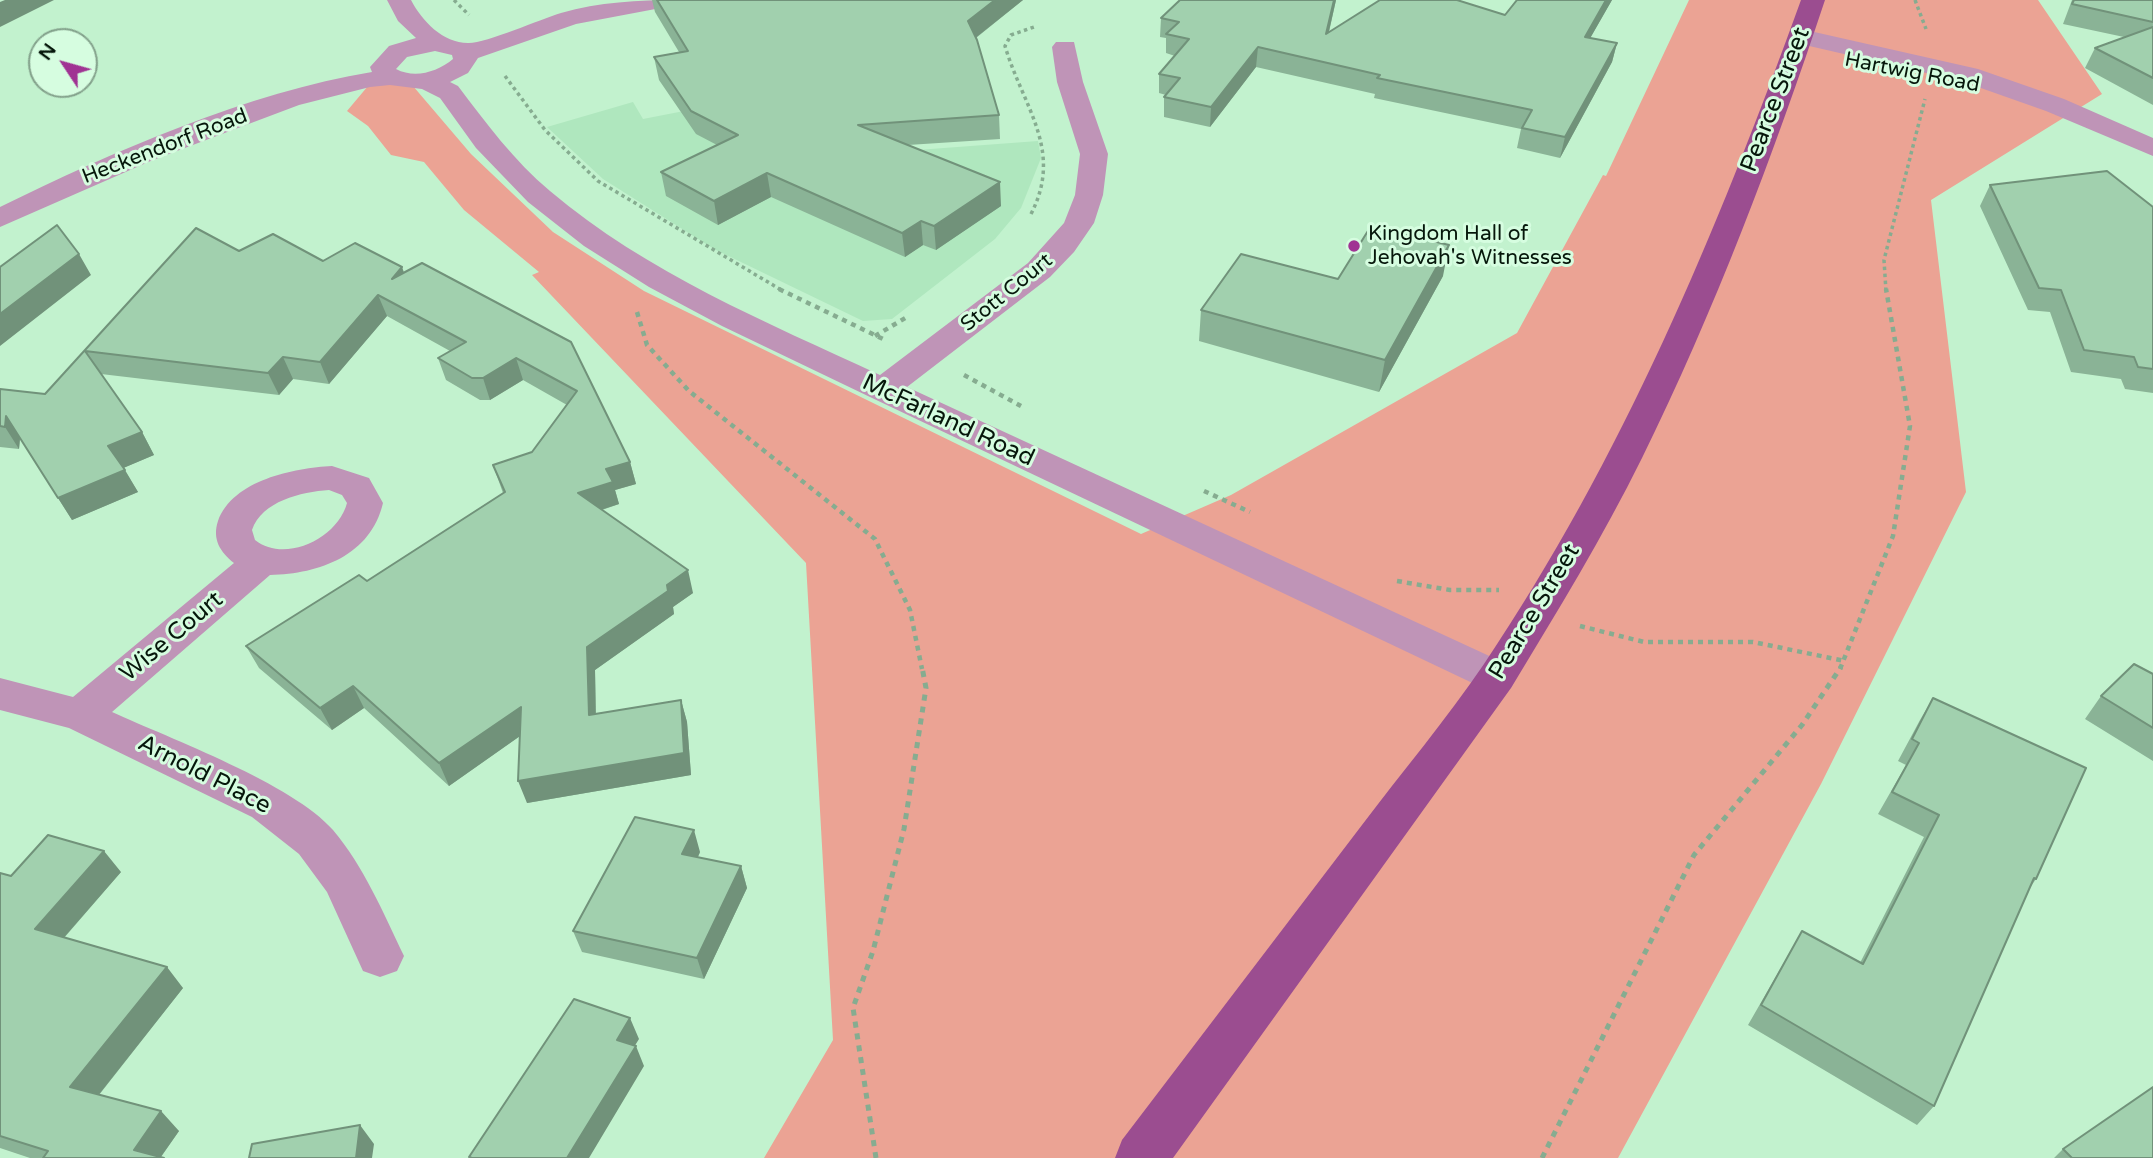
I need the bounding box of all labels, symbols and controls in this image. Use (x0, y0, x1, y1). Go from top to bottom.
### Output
street label: Pearce Street (1735, 24, 1817, 176)
north arrow (28, 28, 98, 98)
text: N (34, 39, 61, 64)
street label: Hartwig Road (1842, 48, 1982, 98)
street label: Heckendorf Road (79, 104, 251, 190)
place label: Kingdom Hall of Jehovah's Witnesses (1368, 221, 1572, 271)
marker: Kingdom Hall of Jehovah's Witnesses (1346, 238, 1362, 254)
street label: Stott Court (956, 248, 1058, 338)
street label: McFarland Road (857, 368, 1039, 474)
street label: Pearce Street (1483, 539, 1587, 685)
street label: Wise Court (115, 586, 229, 688)
street label: Arnold Place (133, 729, 275, 821)

